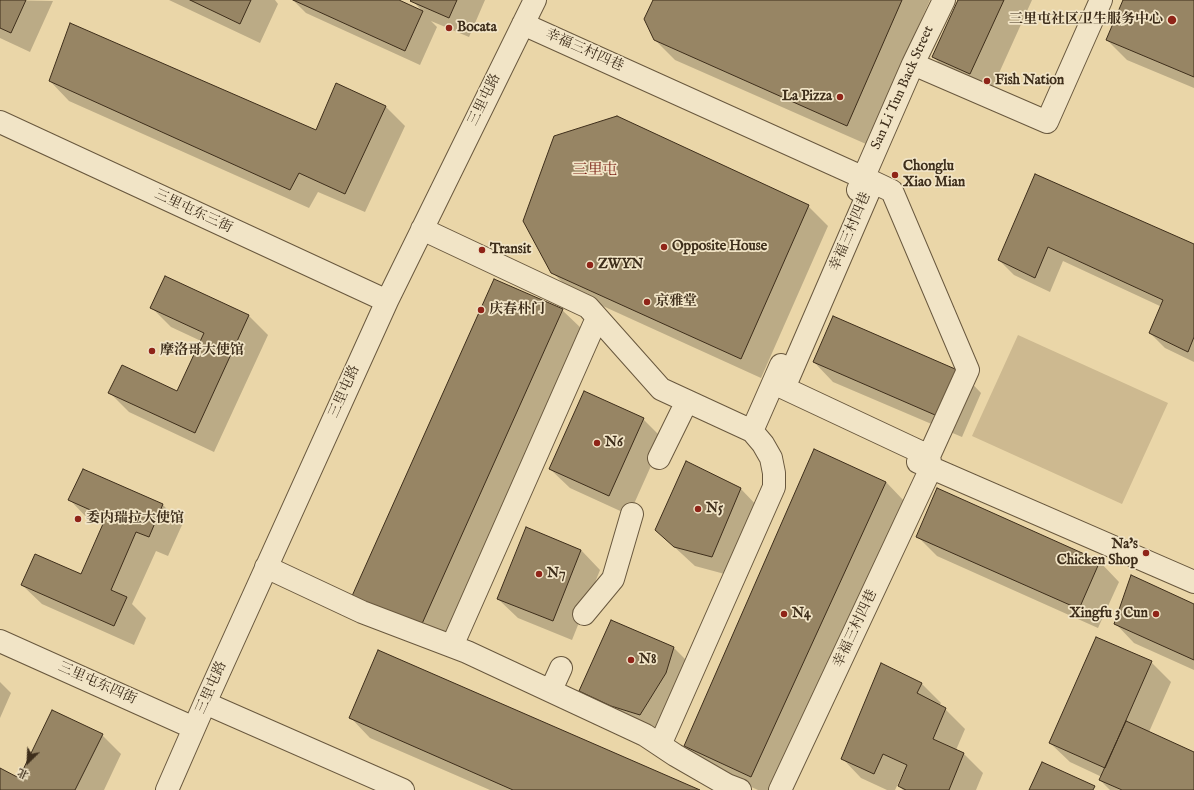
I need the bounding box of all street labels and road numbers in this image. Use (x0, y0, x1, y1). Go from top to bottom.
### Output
street label: San Li Tun Back Street (868, 23, 938, 153)
street label: 幸福三村四巷 (542, 26, 626, 76)
street label: 三里屯路 (465, 71, 505, 129)
street label: 三里屯东三街 (151, 187, 235, 237)
street label: 幸福三村四巷 (827, 190, 875, 274)
street label: 三里屯路 (326, 363, 364, 421)
street label: 幸福三村四巷 (831, 587, 881, 671)
street label: 三里屯东四街 (55, 659, 139, 709)
street label: 三里屯路 (193, 659, 231, 717)

